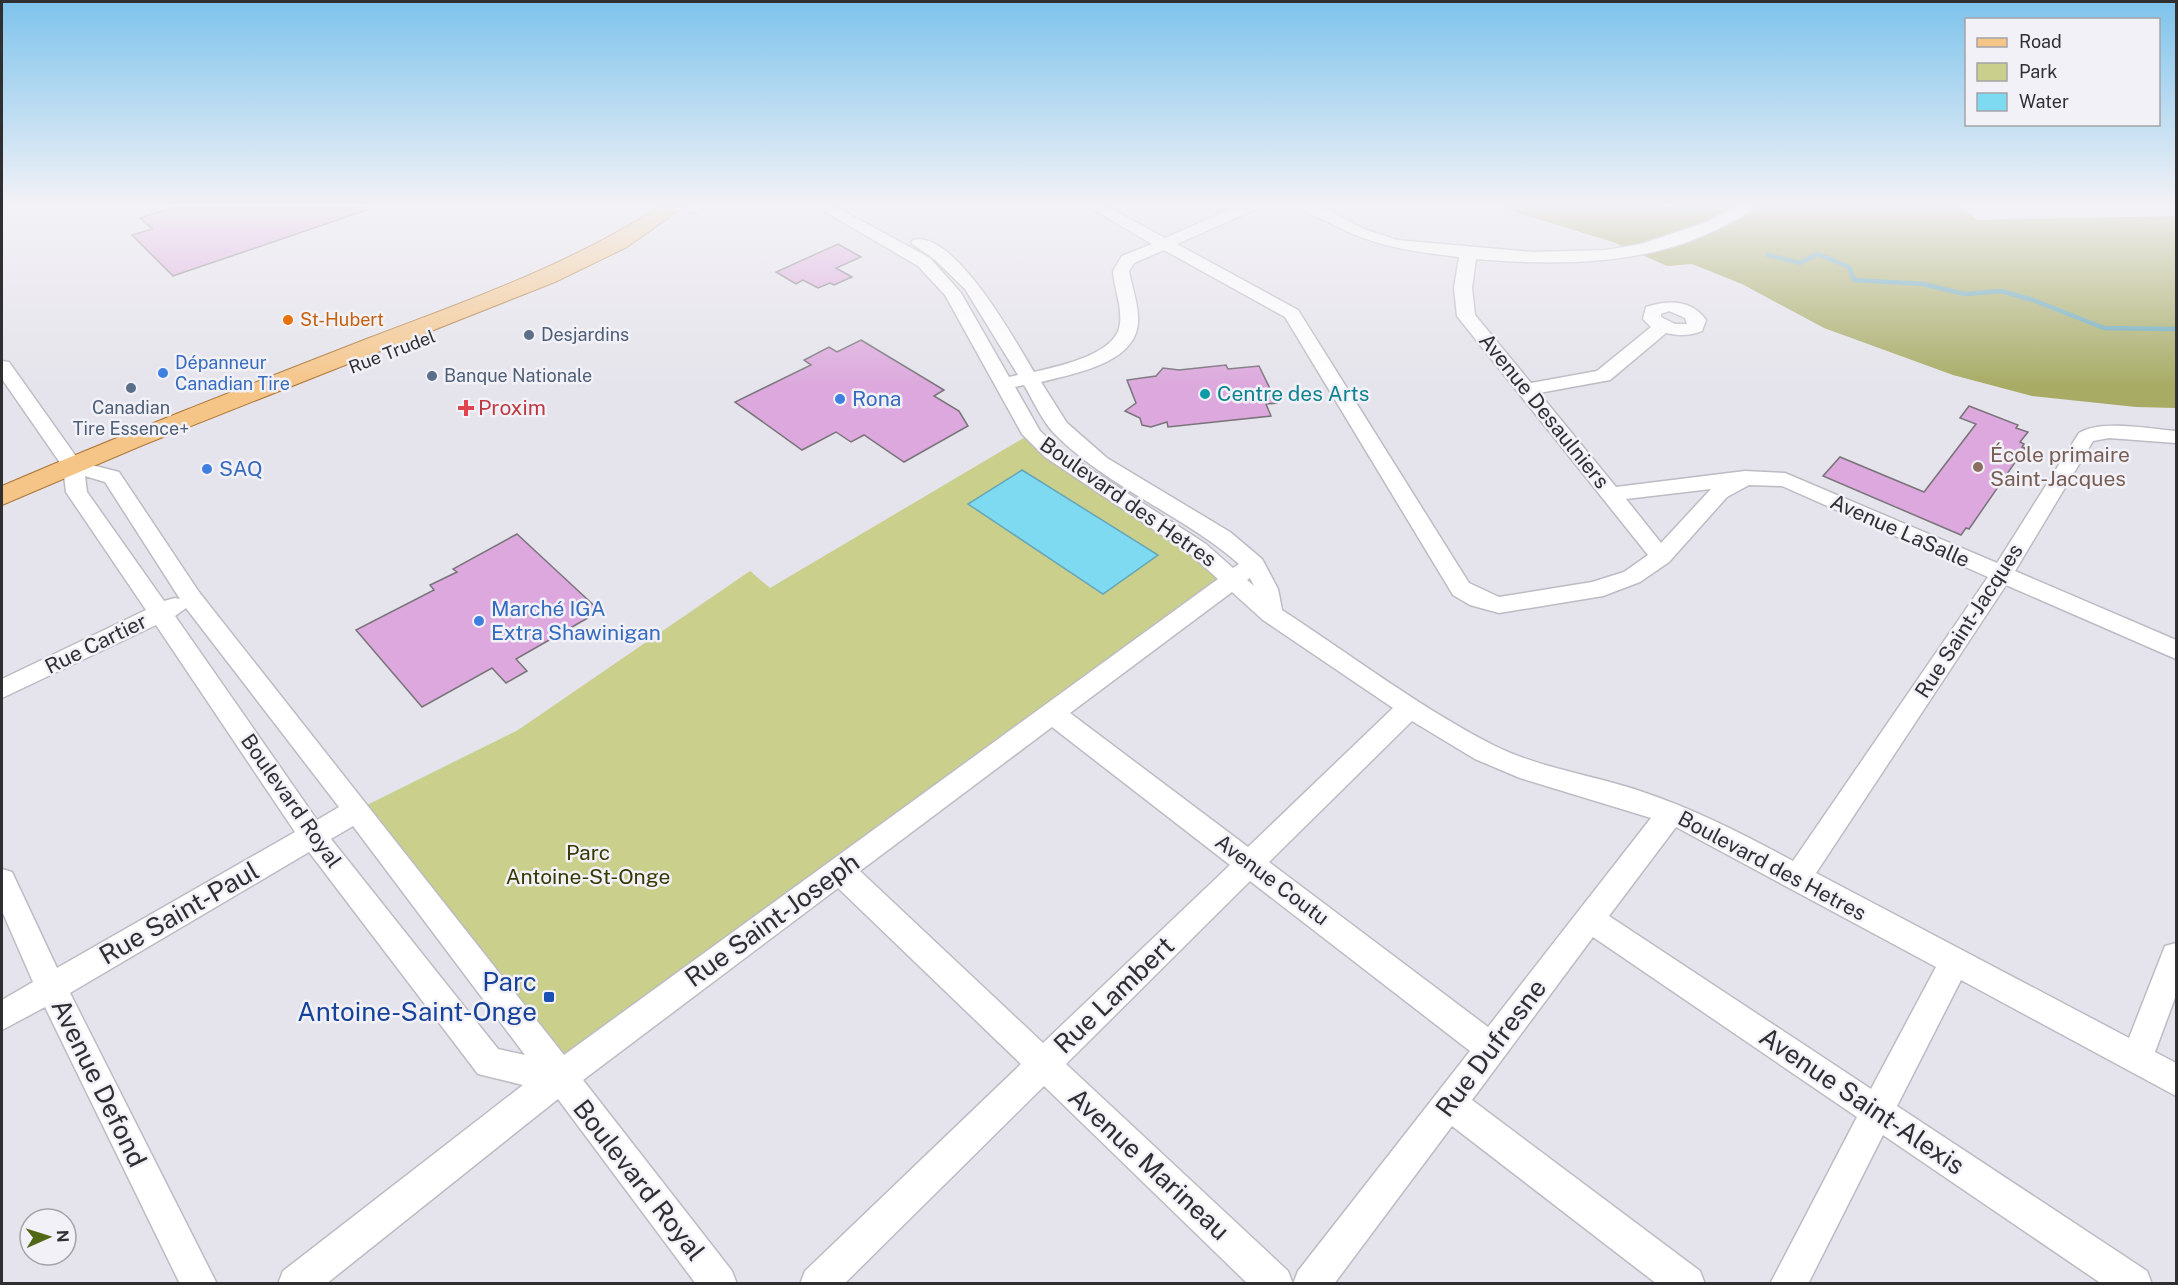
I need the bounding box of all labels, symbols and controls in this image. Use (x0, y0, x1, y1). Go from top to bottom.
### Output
legend (1965, 18, 2160, 126)
text: Road (2019, 31, 2062, 52)
text: Park (2019, 61, 2057, 82)
text: Water (2019, 91, 2069, 112)
place label: St-Hubert (300, 309, 384, 330)
marker: St-Hubert (281, 313, 295, 327)
place label: Desjardins (541, 324, 629, 345)
street label: Rue Trudel (346, 325, 438, 378)
marker: Desjardins (522, 328, 536, 342)
street label: Avenue Desaulniers (1474, 328, 1615, 493)
place label: Dépanneur Canadian Tire (175, 352, 290, 394)
place label: Banque Nationale (444, 365, 592, 386)
marker: Dépanneur Canadian Tire (156, 366, 170, 380)
marker: Banque Nationale (425, 369, 439, 383)
marker: Canadian Tire Essence+ (124, 381, 138, 395)
place label: Centre des Arts (1217, 381, 1369, 406)
place label: Rona (852, 386, 901, 411)
marker: Centre des Arts (1198, 387, 1212, 401)
marker: Rona (833, 392, 847, 406)
place label: Proxim (478, 395, 546, 420)
place label: Canadian Tire Essence+ (73, 397, 189, 439)
marker: Proxim (459, 401, 473, 415)
street label: Boulevard des Hetres (1035, 431, 1221, 572)
place label: École primaire Saint-Jacques (1990, 442, 2130, 491)
place label: SAQ (219, 456, 263, 481)
marker: École primaire Saint-Jacques (1971, 460, 1985, 474)
marker: SAQ (200, 462, 214, 476)
street label: Avenue LaSalle (1827, 489, 1974, 572)
street label: Rue Saint-Jacques (1909, 539, 2028, 703)
place label: Marché IGA Extra Shawinigan (491, 596, 661, 645)
street label: Rue Cartier (41, 608, 151, 679)
marker: Marché IGA Extra Shawinigan (472, 614, 486, 628)
street label: Boulevard Royal (236, 729, 347, 873)
street label: Boulevard des Hetres (1674, 805, 1870, 926)
street label: Avenue Coutu (1211, 829, 1334, 930)
park label: Parc Antoine-St-Onge (506, 840, 670, 889)
street label: Rue Saint-Joseph (679, 846, 865, 993)
street label: Rue Saint-Paul (93, 854, 264, 971)
street label: Rue Lambert (1047, 930, 1180, 1060)
place label: Parc Antoine-Saint-Onge (297, 966, 537, 1027)
street label: Rue Dufresne (1429, 973, 1552, 1123)
marker: Parc Antoine-Saint-Onge (542, 990, 556, 1004)
street label: Avenue Defond (45, 994, 153, 1172)
street label: Avenue Saint-Alexis (1754, 1020, 1971, 1181)
street label: Avenue Marineau (1062, 1081, 1236, 1246)
street label: Boulevard Royal (567, 1093, 712, 1266)
north arrow (18, 1207, 78, 1267)
text: N (53, 1229, 72, 1243)

